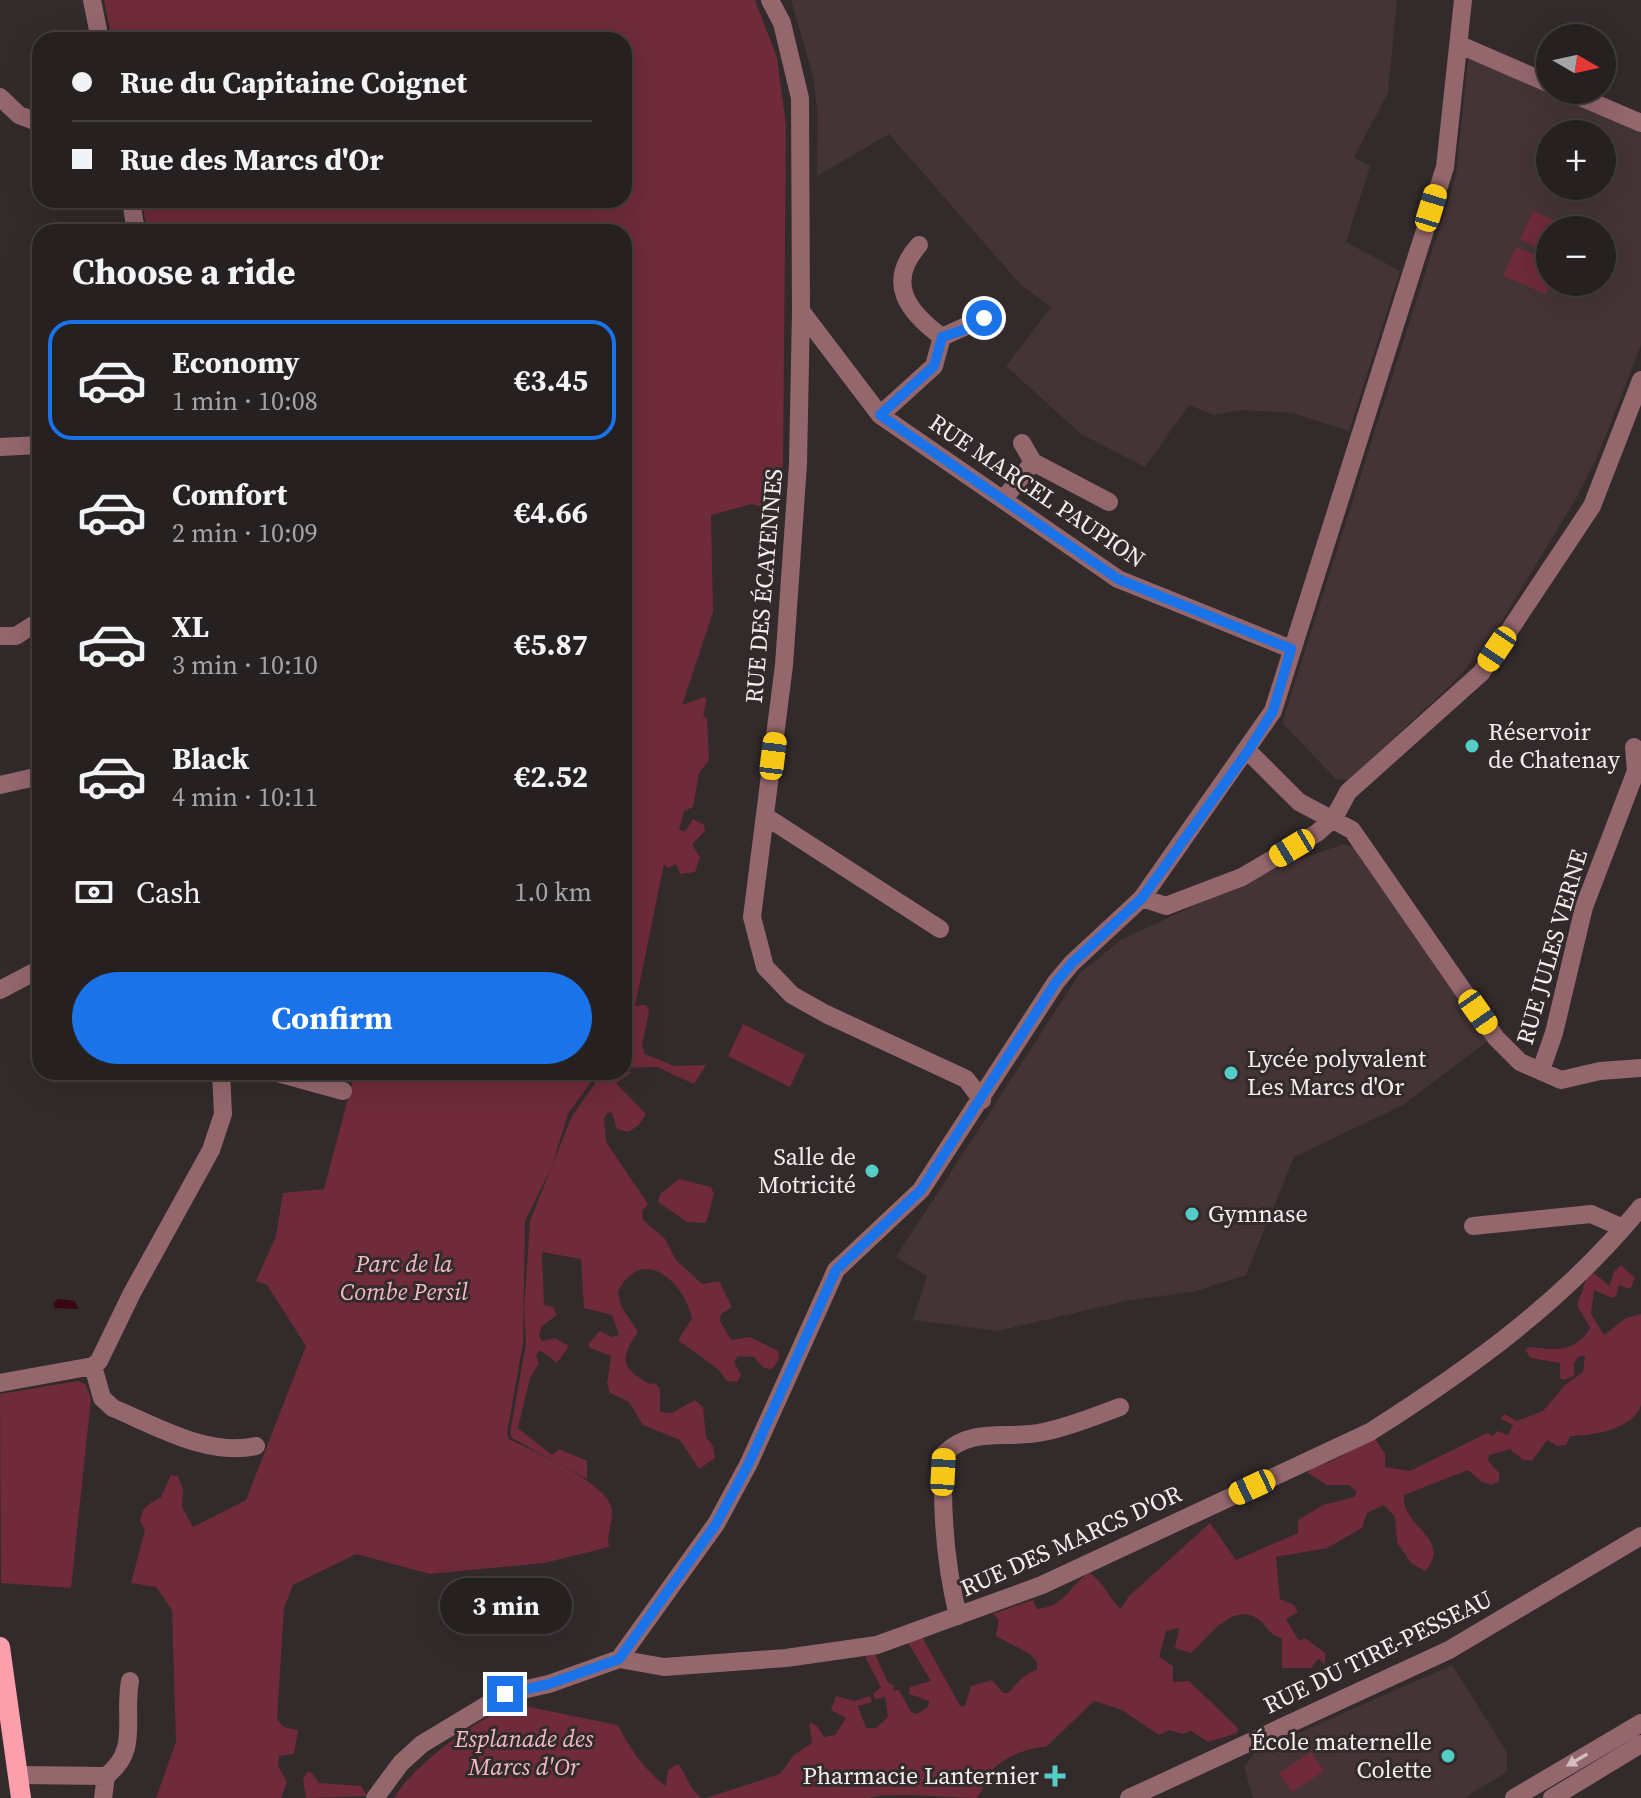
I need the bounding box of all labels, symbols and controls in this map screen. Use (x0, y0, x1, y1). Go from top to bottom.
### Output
north arrow (1536, 24, 1616, 104)
map controls (1536, 24, 1616, 296)
text: Rue du Capitaine Coignet (120, 62, 467, 103)
button: + (1536, 120, 1616, 200)
text: Rue des Marcs d'Or (120, 139, 383, 180)
car (1413, 182, 1449, 234)
button: − (1536, 216, 1616, 296)
text: Choose a ride (72, 247, 295, 296)
route start (966, 300, 1002, 336)
text: Economy (172, 342, 300, 383)
icon: car (76, 344, 148, 416)
text: €3.45 (514, 360, 588, 401)
text: 1 min · 10:08 (172, 383, 318, 419)
street label: RUE MARCEL PAUPION (923, 406, 1152, 575)
street label: RUE DES ÉCAYENNES (737, 467, 790, 705)
text: Comfort (172, 474, 287, 515)
icon: car (76, 476, 148, 548)
text: €4.66 (514, 492, 588, 533)
text: 2 min · 10:09 (172, 515, 318, 551)
text: XL (172, 606, 209, 647)
icon: car (76, 608, 148, 680)
car (1474, 622, 1520, 676)
text: €5.87 (514, 624, 588, 665)
text: 3 min · 10:10 (172, 647, 318, 683)
place label: Réservoir de Chatenay (1488, 715, 1621, 776)
car (758, 731, 788, 781)
marker: Réservoir de Chatenay (1463, 737, 1481, 755)
text: Black (172, 738, 249, 779)
icon: car (76, 740, 148, 812)
text: €2.52 (514, 756, 588, 797)
text: 4 min · 10:11 (172, 779, 318, 815)
car (1265, 825, 1319, 871)
street label: RUE JULES VERNE (1508, 845, 1595, 1048)
icon: cash (72, 870, 116, 914)
text: Cash (136, 872, 201, 913)
text: 1.0 km (514, 874, 592, 910)
button: Confirm (72, 972, 592, 1064)
car (1454, 985, 1502, 1039)
place label: Lycée polyvalent Les Marcs d'Or (1247, 1042, 1426, 1103)
marker: Lycée polyvalent Les Marcs d'Or (1222, 1064, 1240, 1082)
place label: Salle de Motricité (758, 1140, 856, 1201)
marker: Salle de Motricité (863, 1162, 881, 1180)
place label: Gymnase (1208, 1197, 1308, 1230)
marker: Gymnase (1183, 1205, 1201, 1223)
park label: Parc de la Combe Persil (340, 1247, 468, 1308)
car (930, 1447, 956, 1497)
car (1225, 1466, 1279, 1508)
street label: RUE DES MARCS D'OR (955, 1477, 1187, 1604)
callout: 3 min (439, 1578, 571, 1634)
street label: RUE DU TIRE-PESSEAU (1258, 1582, 1498, 1721)
text: 3 min (472, 1588, 540, 1624)
route end (487, 1676, 523, 1712)
park label: Esplanade des Marcs d'Or (454, 1722, 594, 1783)
place label: École maternelle Colette (1251, 1725, 1432, 1786)
marker: École maternelle Colette (1439, 1747, 1457, 1765)
one-way arrow (1566, 1753, 1588, 1767)
place label: Pharmacie Lanternier (803, 1759, 1039, 1792)
marker: Pharmacie Lanternier (1046, 1767, 1064, 1785)

